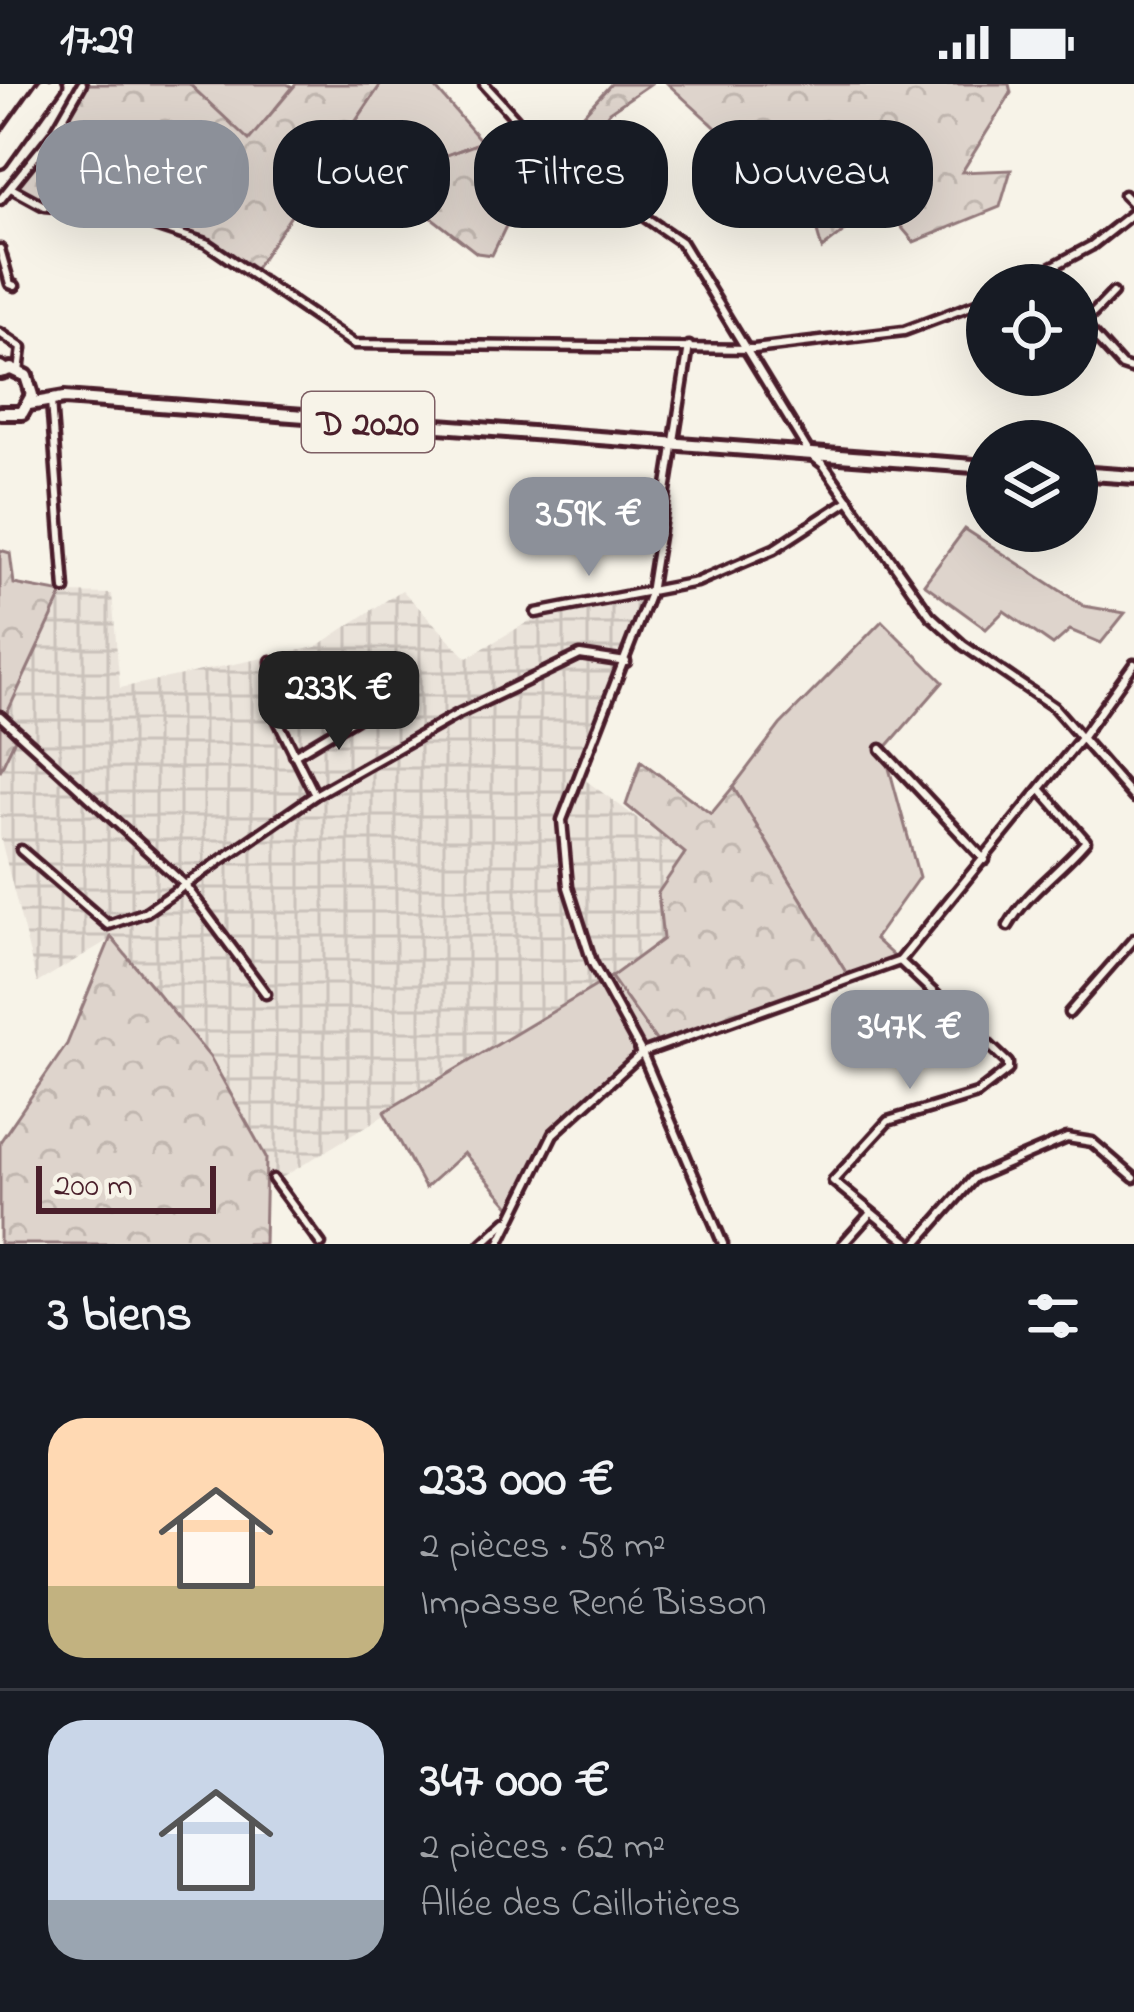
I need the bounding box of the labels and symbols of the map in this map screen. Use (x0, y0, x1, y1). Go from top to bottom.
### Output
road number: D 2020 (302, 392, 434, 452)
pin: 359K € (491, 477, 687, 579)
pin: 233K € (241, 651, 437, 753)
pin: 347K € (812, 990, 1008, 1092)
scale bar (36, 1160, 216, 1213)

